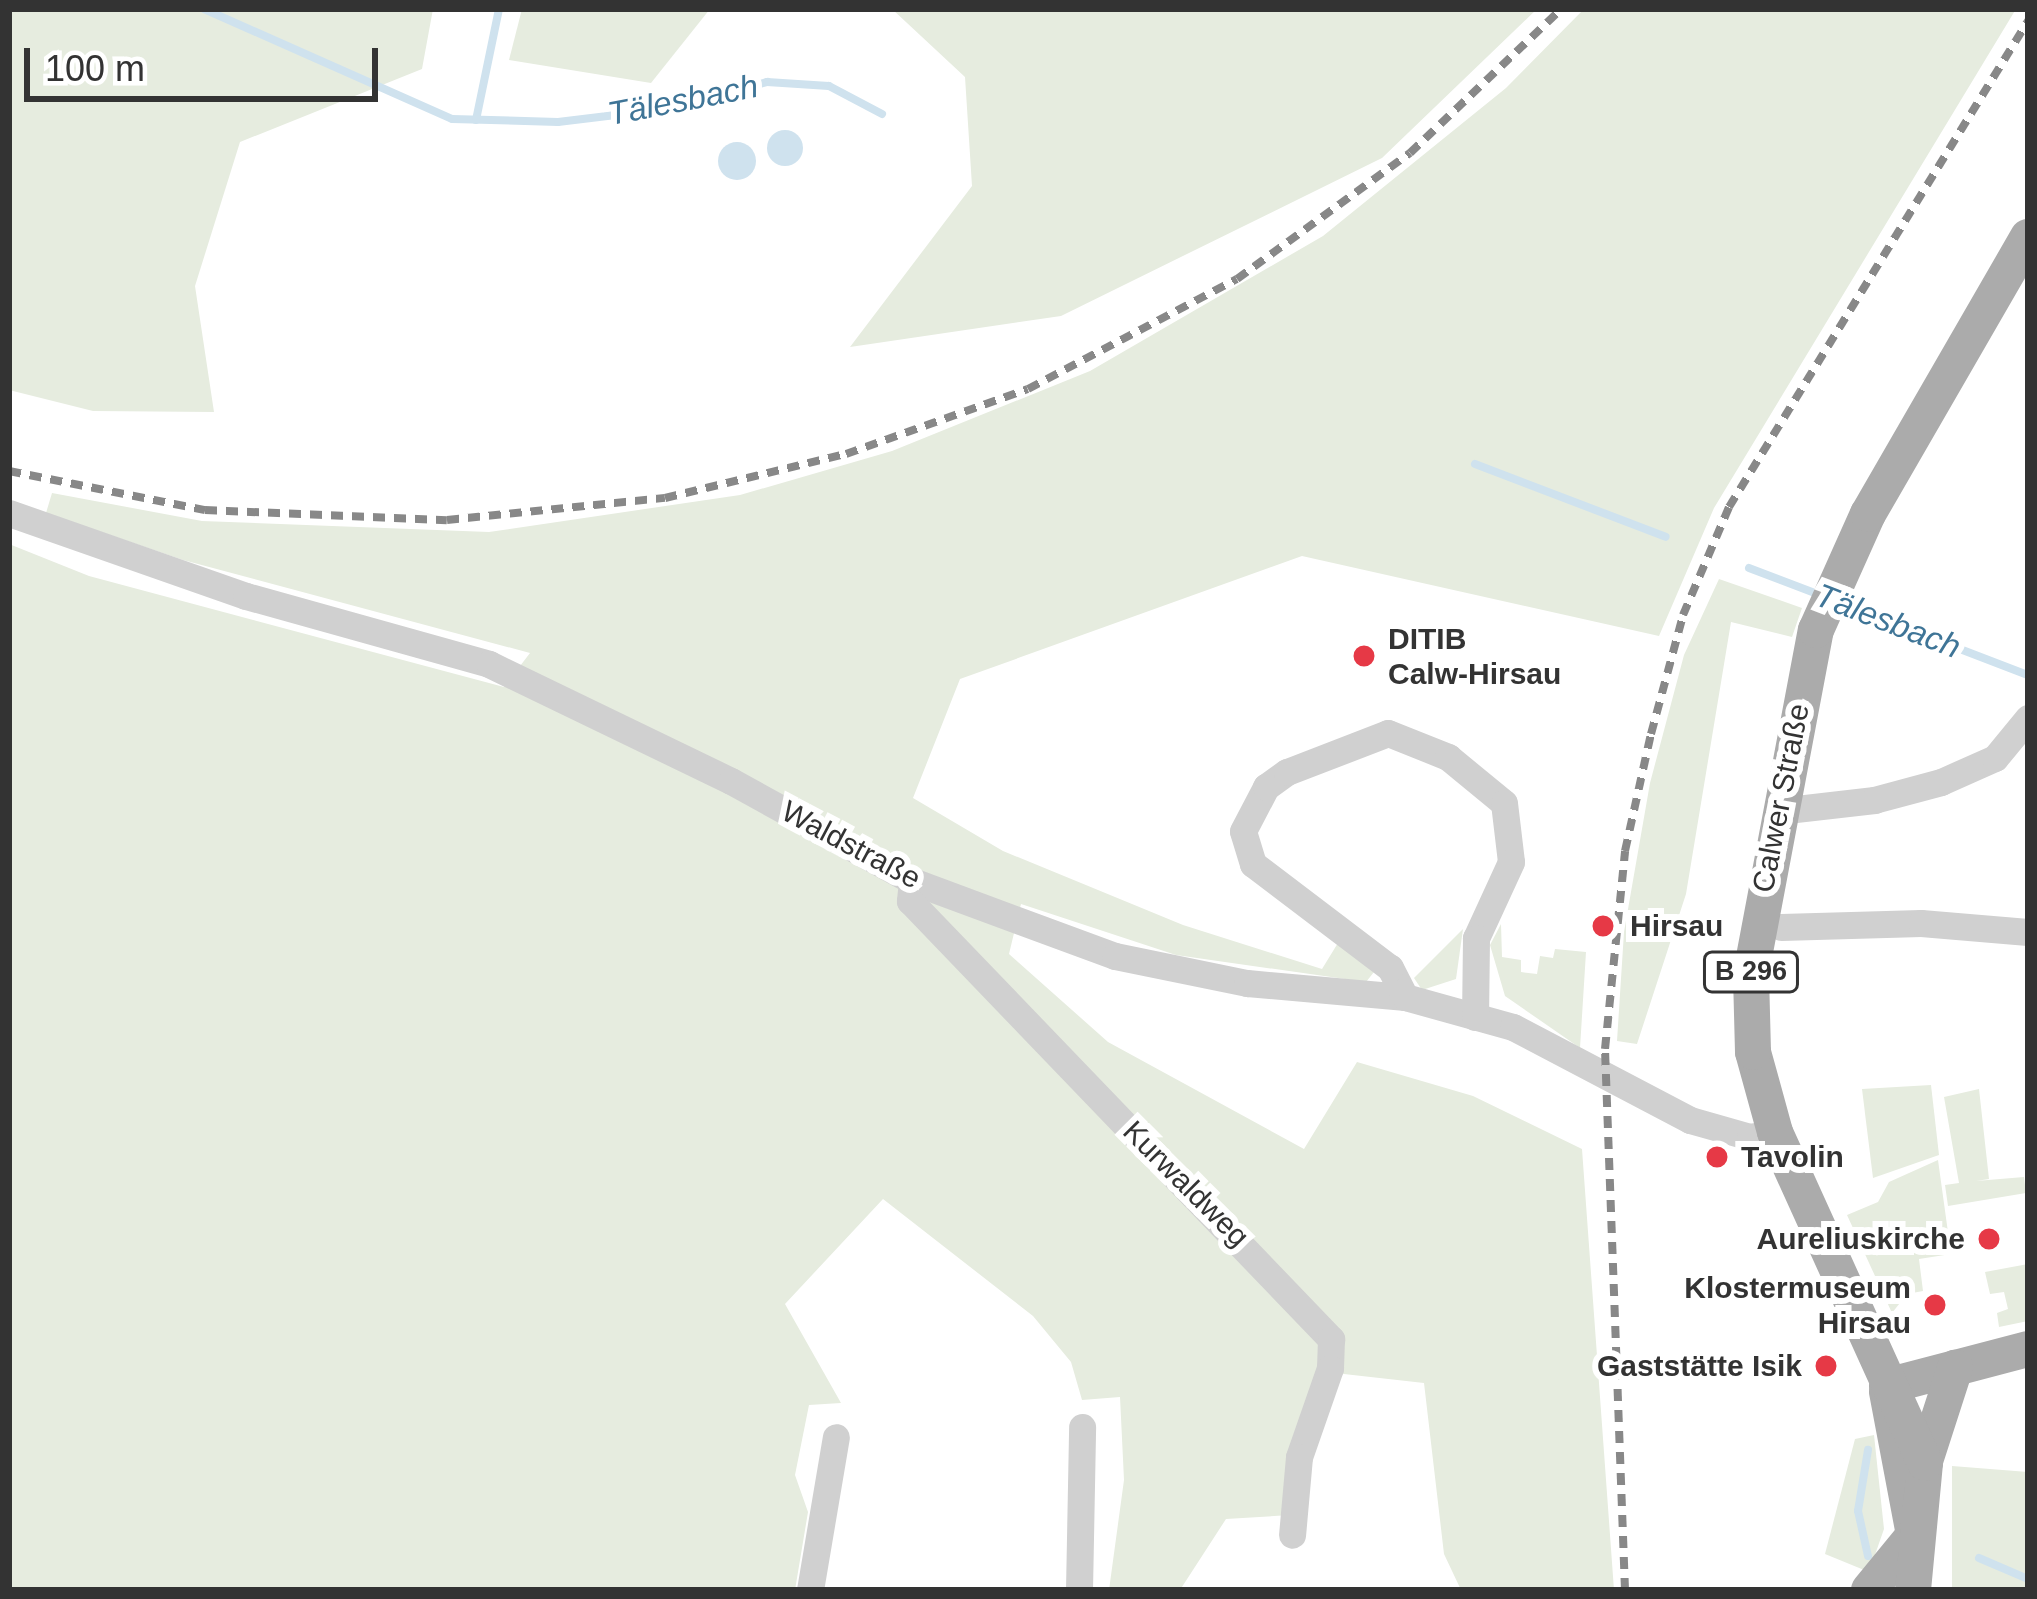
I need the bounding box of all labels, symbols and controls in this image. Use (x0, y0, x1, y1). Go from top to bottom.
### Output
scale bar (30, 24, 384, 98)
text: 100 m (45, 48, 145, 89)
water label: Tälesbach (604, 66, 762, 134)
water label: Tälesbach (1810, 575, 1966, 667)
place label: DITIB Calw-Hirsau (1388, 621, 1561, 692)
marker: DITIB Calw-Hirsau (1351, 643, 1377, 669)
street label: Calwer Straße (1745, 700, 1817, 896)
street label: Waldstraße (775, 793, 927, 897)
place label: Hirsau (1630, 908, 1723, 944)
marker: Hirsau (1587, 910, 1619, 942)
road number: B 296 (1700, 951, 1802, 993)
street label: Kurwaldweg (1115, 1113, 1257, 1255)
place label: Tavolin (1741, 1139, 1844, 1175)
marker: Tavolin (1704, 1144, 1730, 1170)
place label: Aureliuskirche (1757, 1221, 1965, 1257)
marker: Aureliuskirche (1976, 1226, 2002, 1252)
place label: Klostermuseum Hirsau (1684, 1270, 1911, 1340)
marker: Klostermuseum Hirsau (1922, 1292, 1948, 1318)
place label: Gaststätte Isik (1597, 1348, 1802, 1384)
marker: Gaststätte Isik (1813, 1353, 1839, 1379)

